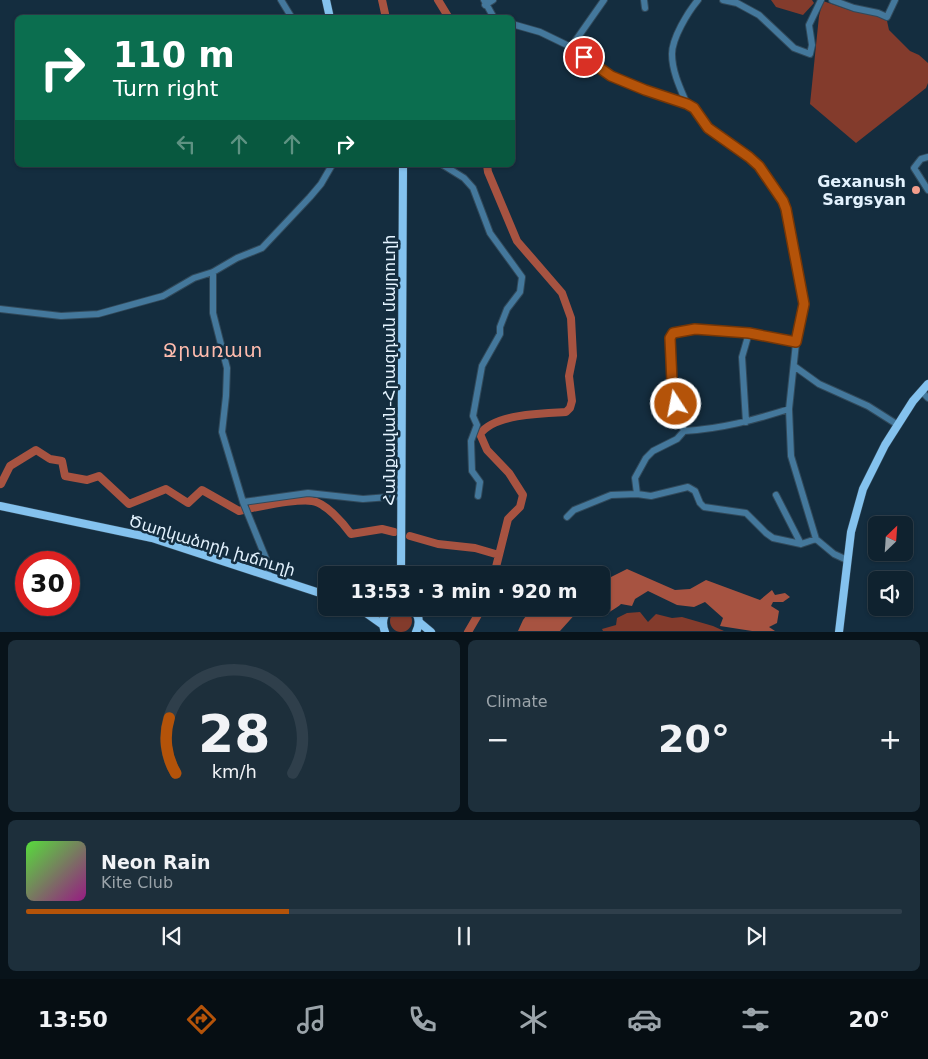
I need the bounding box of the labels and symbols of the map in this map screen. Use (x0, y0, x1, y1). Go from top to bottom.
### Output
pin (563, 36, 605, 78)
place label: Gexanush Sargsyan (817, 172, 906, 209)
marker: Gexanush Sargsyan (910, 184, 922, 196)
street label: Հանքավան-Հրազդան մայրուղի (380, 235, 399, 505)
district label: Ջրառատ (163, 339, 263, 361)
position arrow (649, 377, 701, 429)
street label: Ծաղկաձորի խճուղի (126, 511, 298, 580)
north arrow (868, 516, 912, 561)
speed limit sign: 30 (15, 551, 80, 616)

